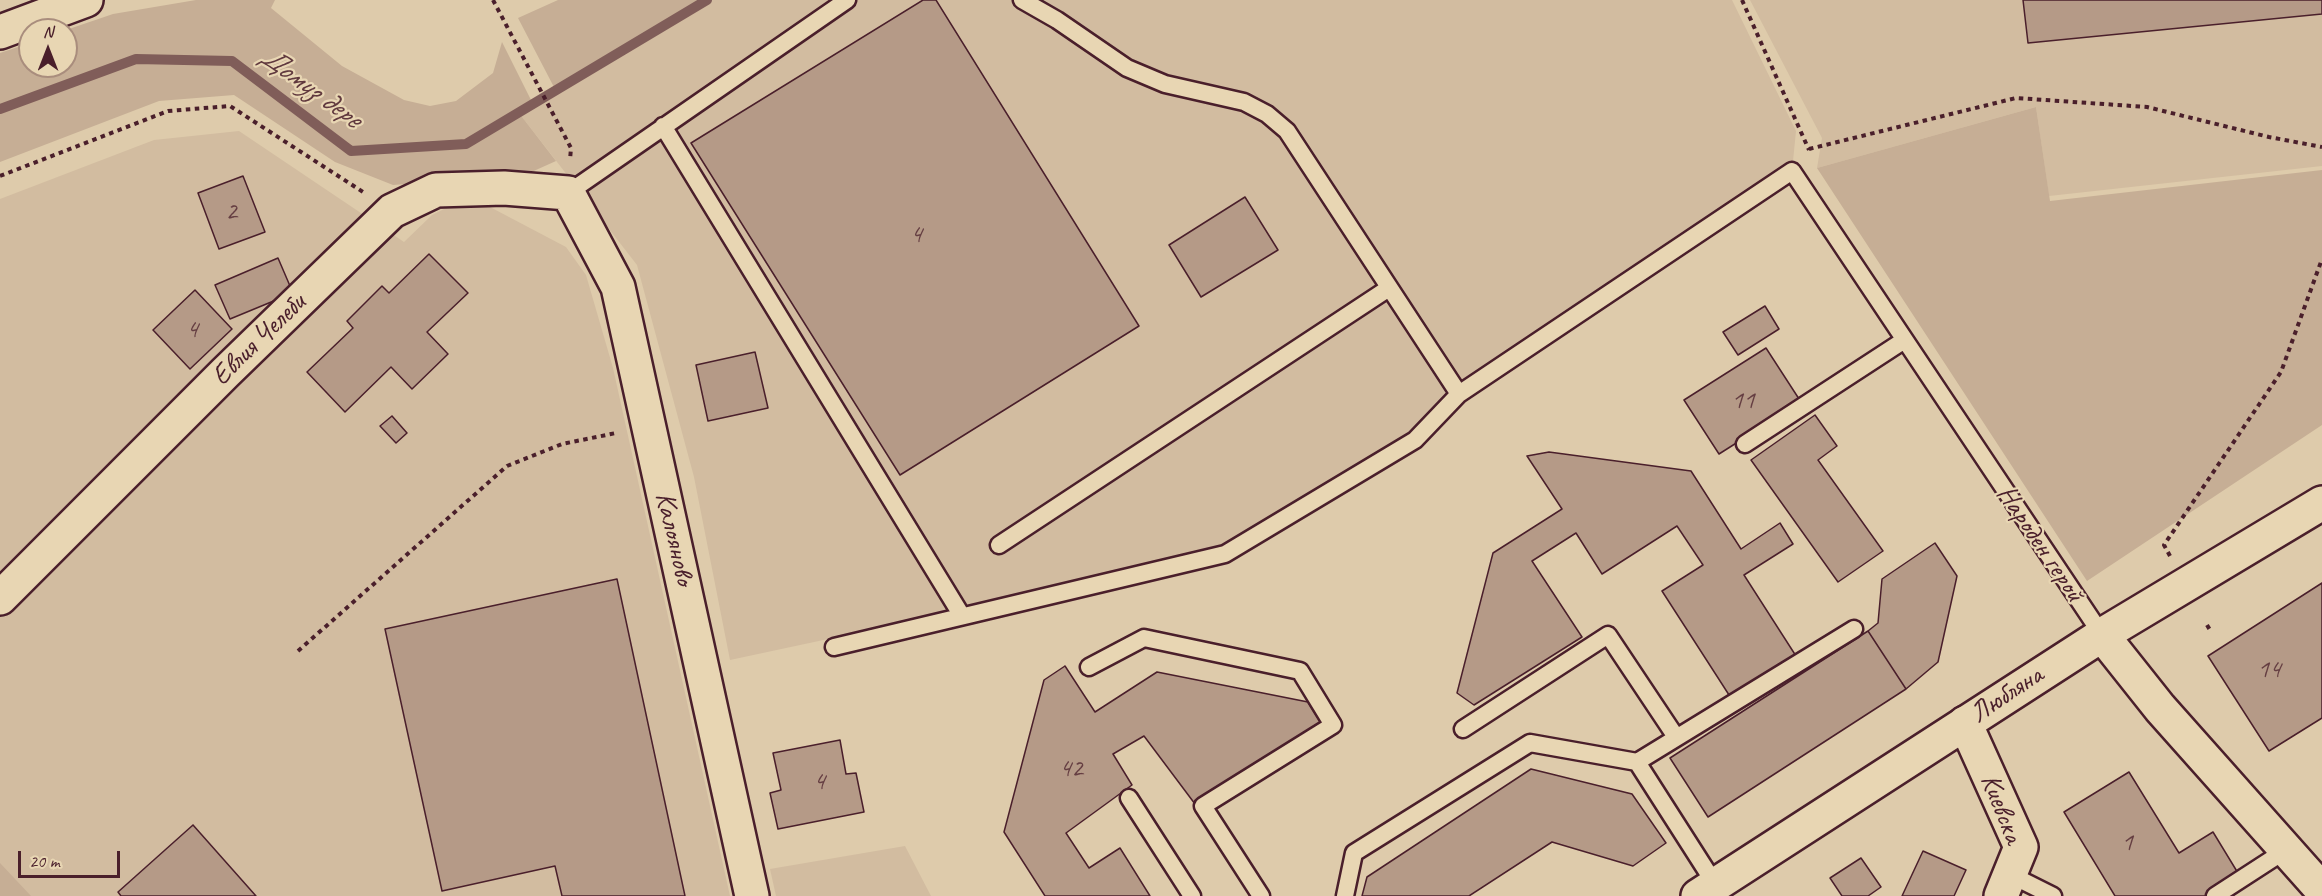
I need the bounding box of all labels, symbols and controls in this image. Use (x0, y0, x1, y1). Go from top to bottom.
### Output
north arrow (18, 18, 78, 78)
text: N (43, 22, 53, 42)
water label: Домуз дере (252, 39, 368, 137)
house number: 2 (225, 196, 237, 228)
house number: 4 (910, 219, 922, 251)
street label: Евлия Челеби (205, 287, 313, 393)
house number: 4 (186, 314, 198, 346)
house number: 11 (1731, 385, 1755, 417)
street label: Народен герой (1989, 479, 2091, 609)
street label: Калояново (647, 489, 701, 589)
house number: 14 (2257, 654, 2281, 686)
street label: Любляна (1964, 659, 2050, 731)
house number: 42 (1059, 753, 1083, 785)
house number: 4 (813, 766, 825, 798)
street label: Киевска (1972, 770, 2030, 848)
house number: 1 (2121, 827, 2133, 859)
scale bar (21, 839, 123, 877)
text: 20 m (29, 850, 60, 872)

